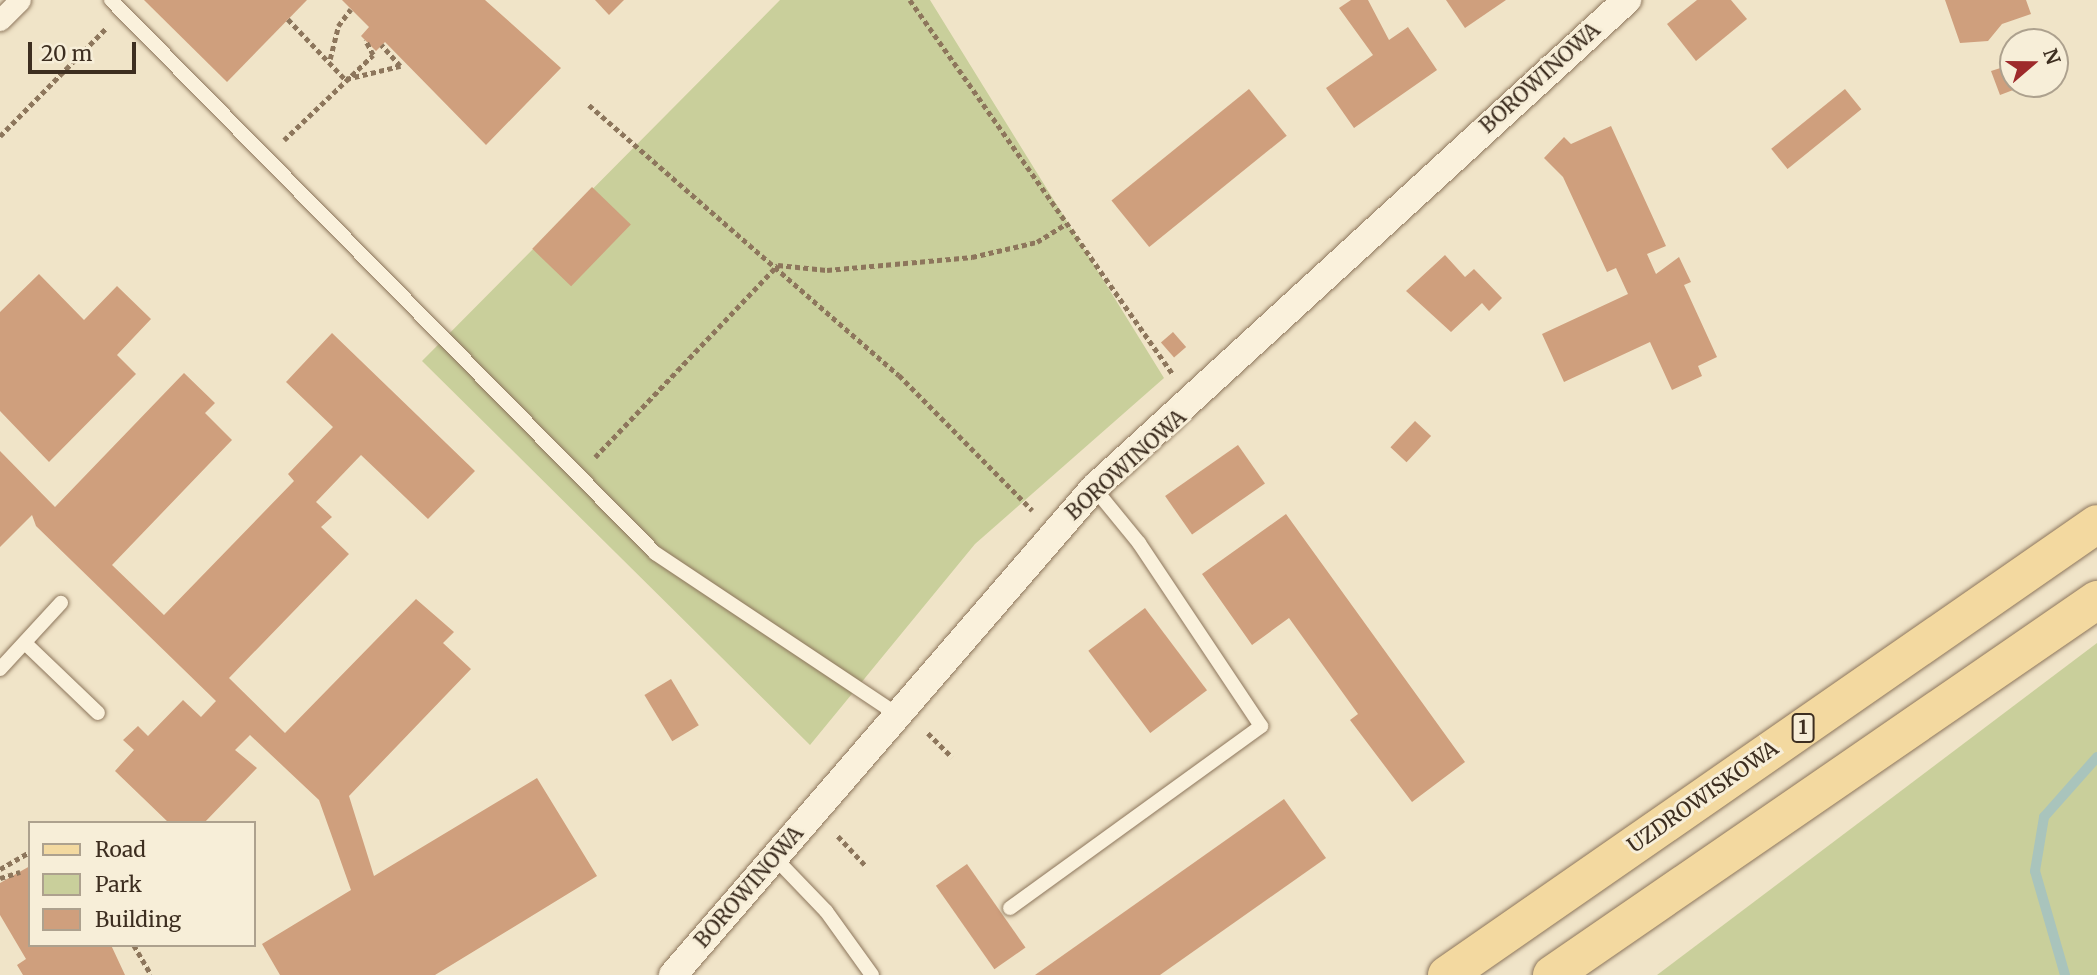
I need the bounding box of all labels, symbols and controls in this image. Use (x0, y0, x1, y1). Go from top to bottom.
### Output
street label: BOROWINOWA (1475, 17, 1605, 139)
scale bar (32, 28, 140, 72)
north arrow (1999, 28, 2069, 98)
text: 20 m (41, 40, 92, 67)
text: N (2038, 45, 2066, 68)
street label: BOROWINOWA (1061, 404, 1191, 526)
road number: 1 (1791, 712, 1815, 744)
street label: UZDROWISKOWA (1623, 736, 1783, 858)
legend (28, 821, 256, 947)
street label: BOROWINOWA (689, 821, 809, 953)
text: Road (95, 836, 146, 863)
text: Park (95, 871, 142, 898)
text: Building (95, 906, 181, 933)

